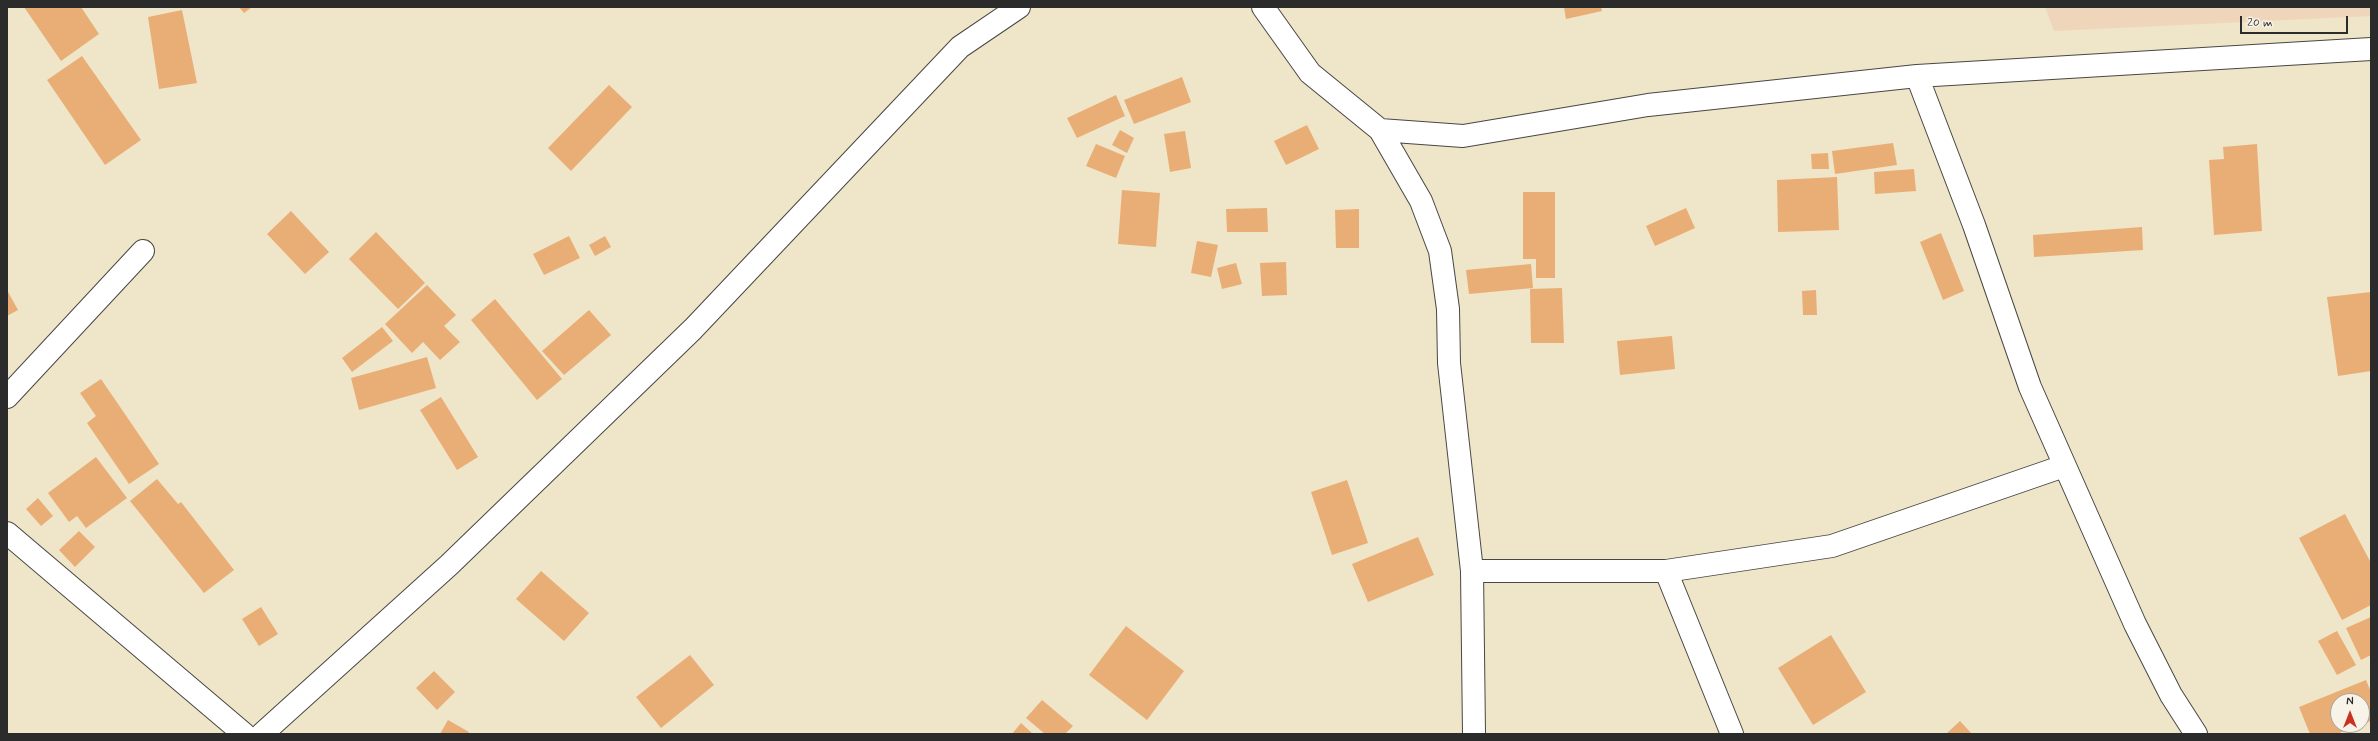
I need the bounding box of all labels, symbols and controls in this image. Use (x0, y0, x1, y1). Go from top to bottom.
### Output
scale bar (2242, 8, 2350, 34)
text: 20 m (2247, 15, 2273, 31)
north arrow (2330, 693, 2370, 733)
text: N (2346, 695, 2354, 709)

